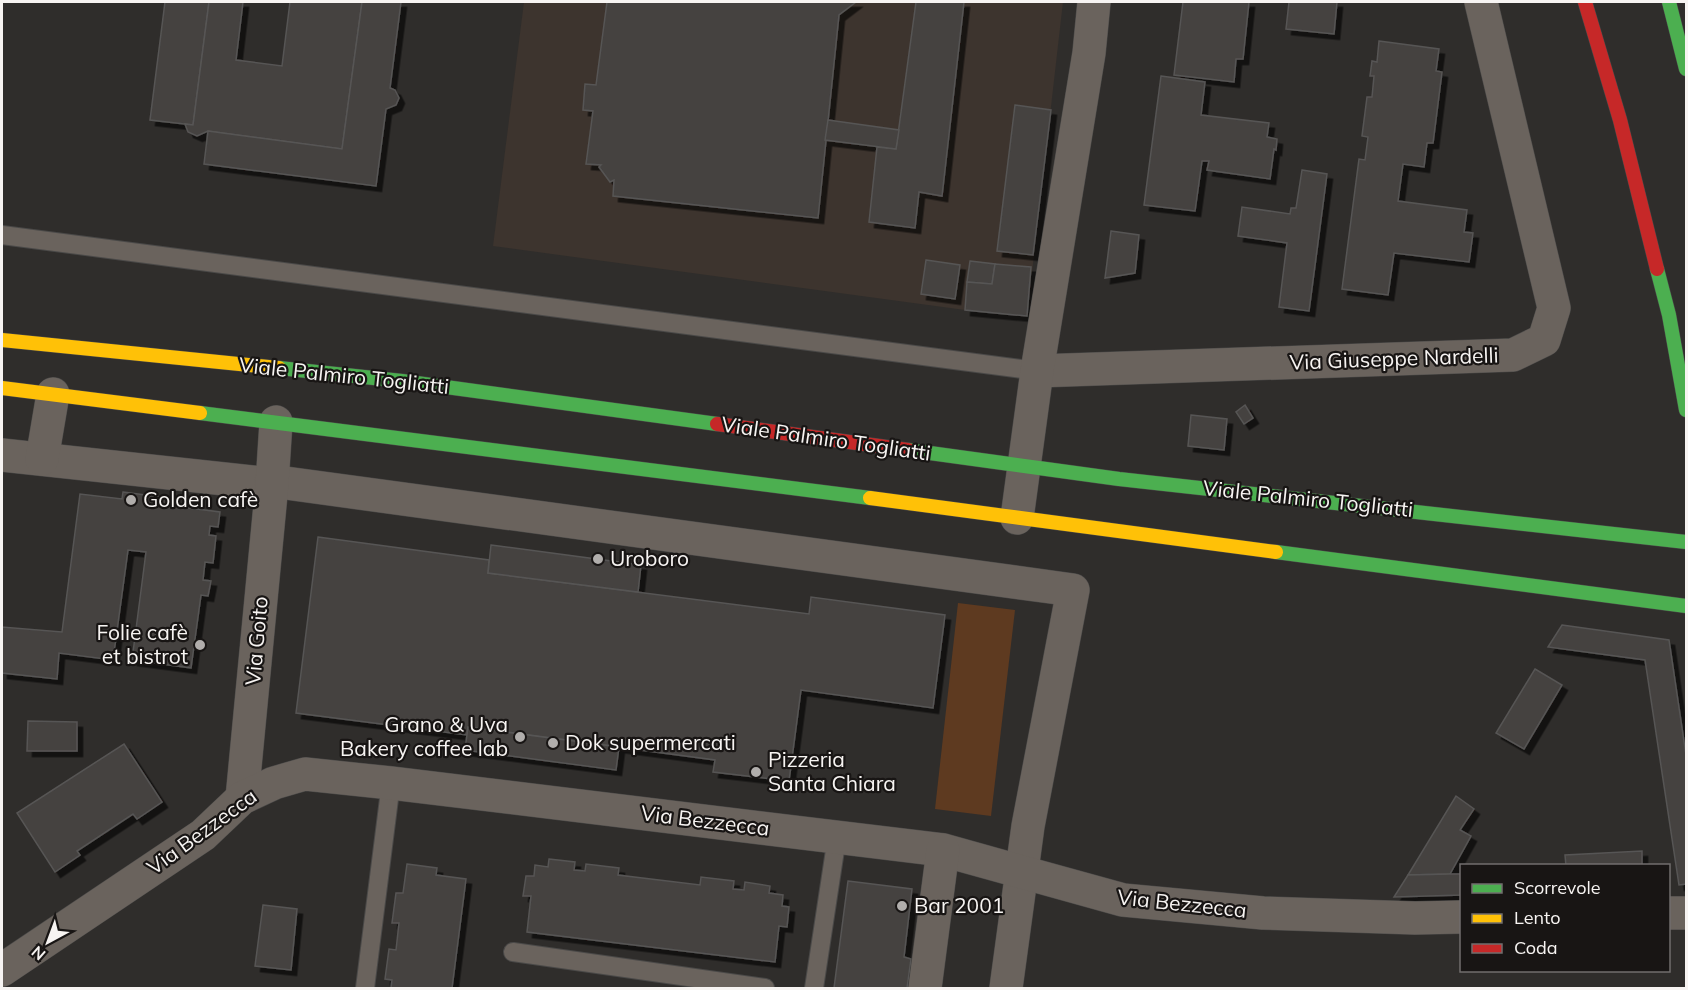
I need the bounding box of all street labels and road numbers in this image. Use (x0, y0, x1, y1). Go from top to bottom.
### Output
street label: Via Giuseppe Nardelli (1289, 341, 1499, 375)
street label: Viale Palmiro Togliatti (238, 351, 450, 399)
street label: Viale Palmiro Togliatti (720, 410, 932, 466)
street label: Viale Palmiro Togliatti (1202, 474, 1414, 522)
street label: Via Goito (239, 595, 273, 687)
street label: Via Bezzecca (141, 783, 261, 880)
street label: Via Bezzecca (639, 799, 771, 841)
street label: Via Bezzecca (1116, 883, 1248, 923)

